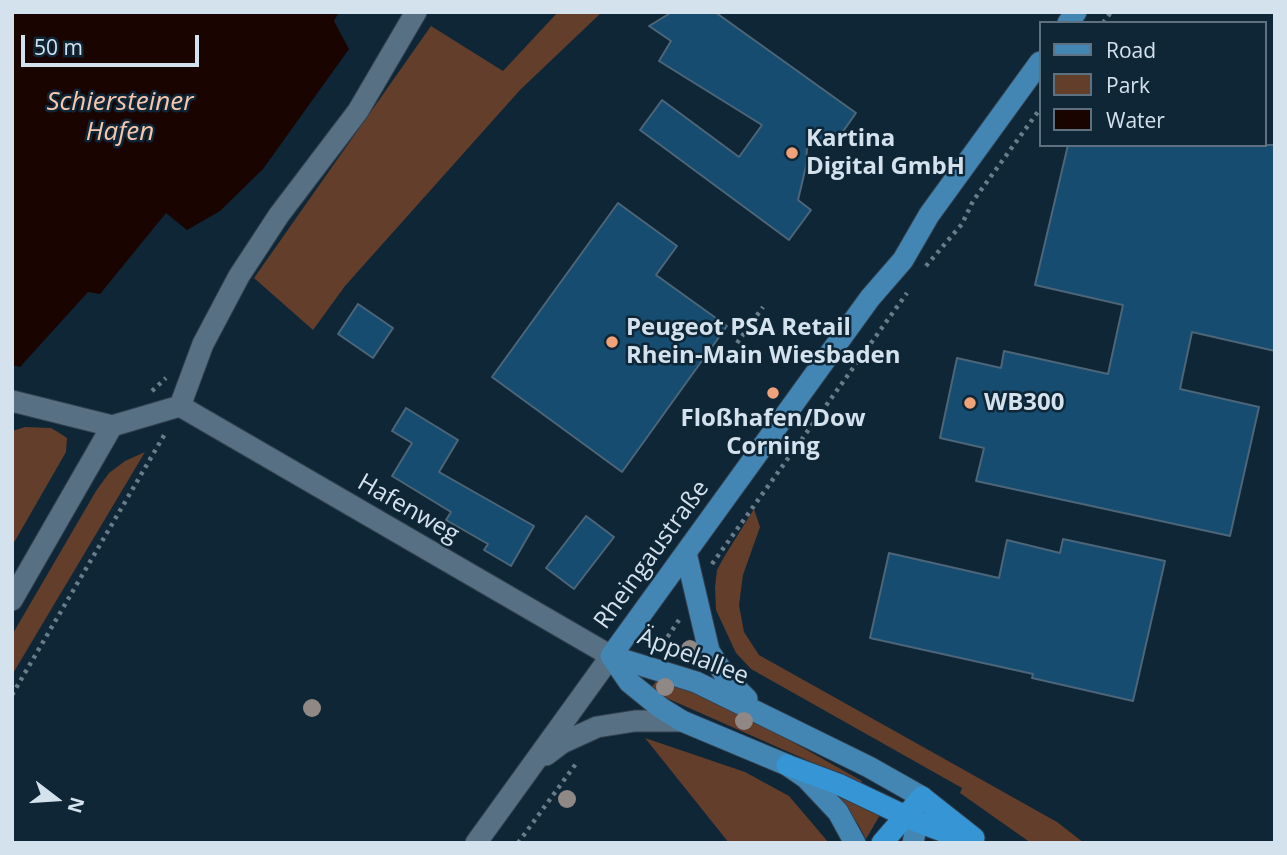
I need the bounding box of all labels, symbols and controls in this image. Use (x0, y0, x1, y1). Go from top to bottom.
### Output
scale bar (24, 21, 203, 65)
legend (1038, 21, 1266, 147)
text: 50 m (34, 33, 83, 61)
text: Road (1106, 36, 1156, 64)
text: Park (1106, 71, 1150, 99)
water label: Schiersteiner Hafen (46, 87, 194, 148)
text: Water (1106, 106, 1165, 134)
place label: Kartina Digital GmbH (806, 125, 965, 181)
marker: Kartina Digital GmbH (784, 145, 800, 161)
place label: Peugeot PSA Retail Rhein-Main Wiesbaden (626, 314, 901, 370)
marker: Peugeot PSA Retail Rhein-Main Wiesbaden (604, 334, 620, 350)
marker: Floßhafen/Dow Corning (765, 385, 781, 401)
place label: WB300 (984, 389, 1064, 417)
marker: WB300 (962, 395, 978, 411)
place label: Floßhafen/Dow Corning (680, 405, 866, 461)
street label: Hafenweg (352, 468, 464, 550)
street label: Rheingaustraße (588, 475, 716, 635)
street label: Äppelallee (633, 623, 753, 691)
north arrow (21, 764, 91, 834)
text: N (61, 794, 91, 816)

